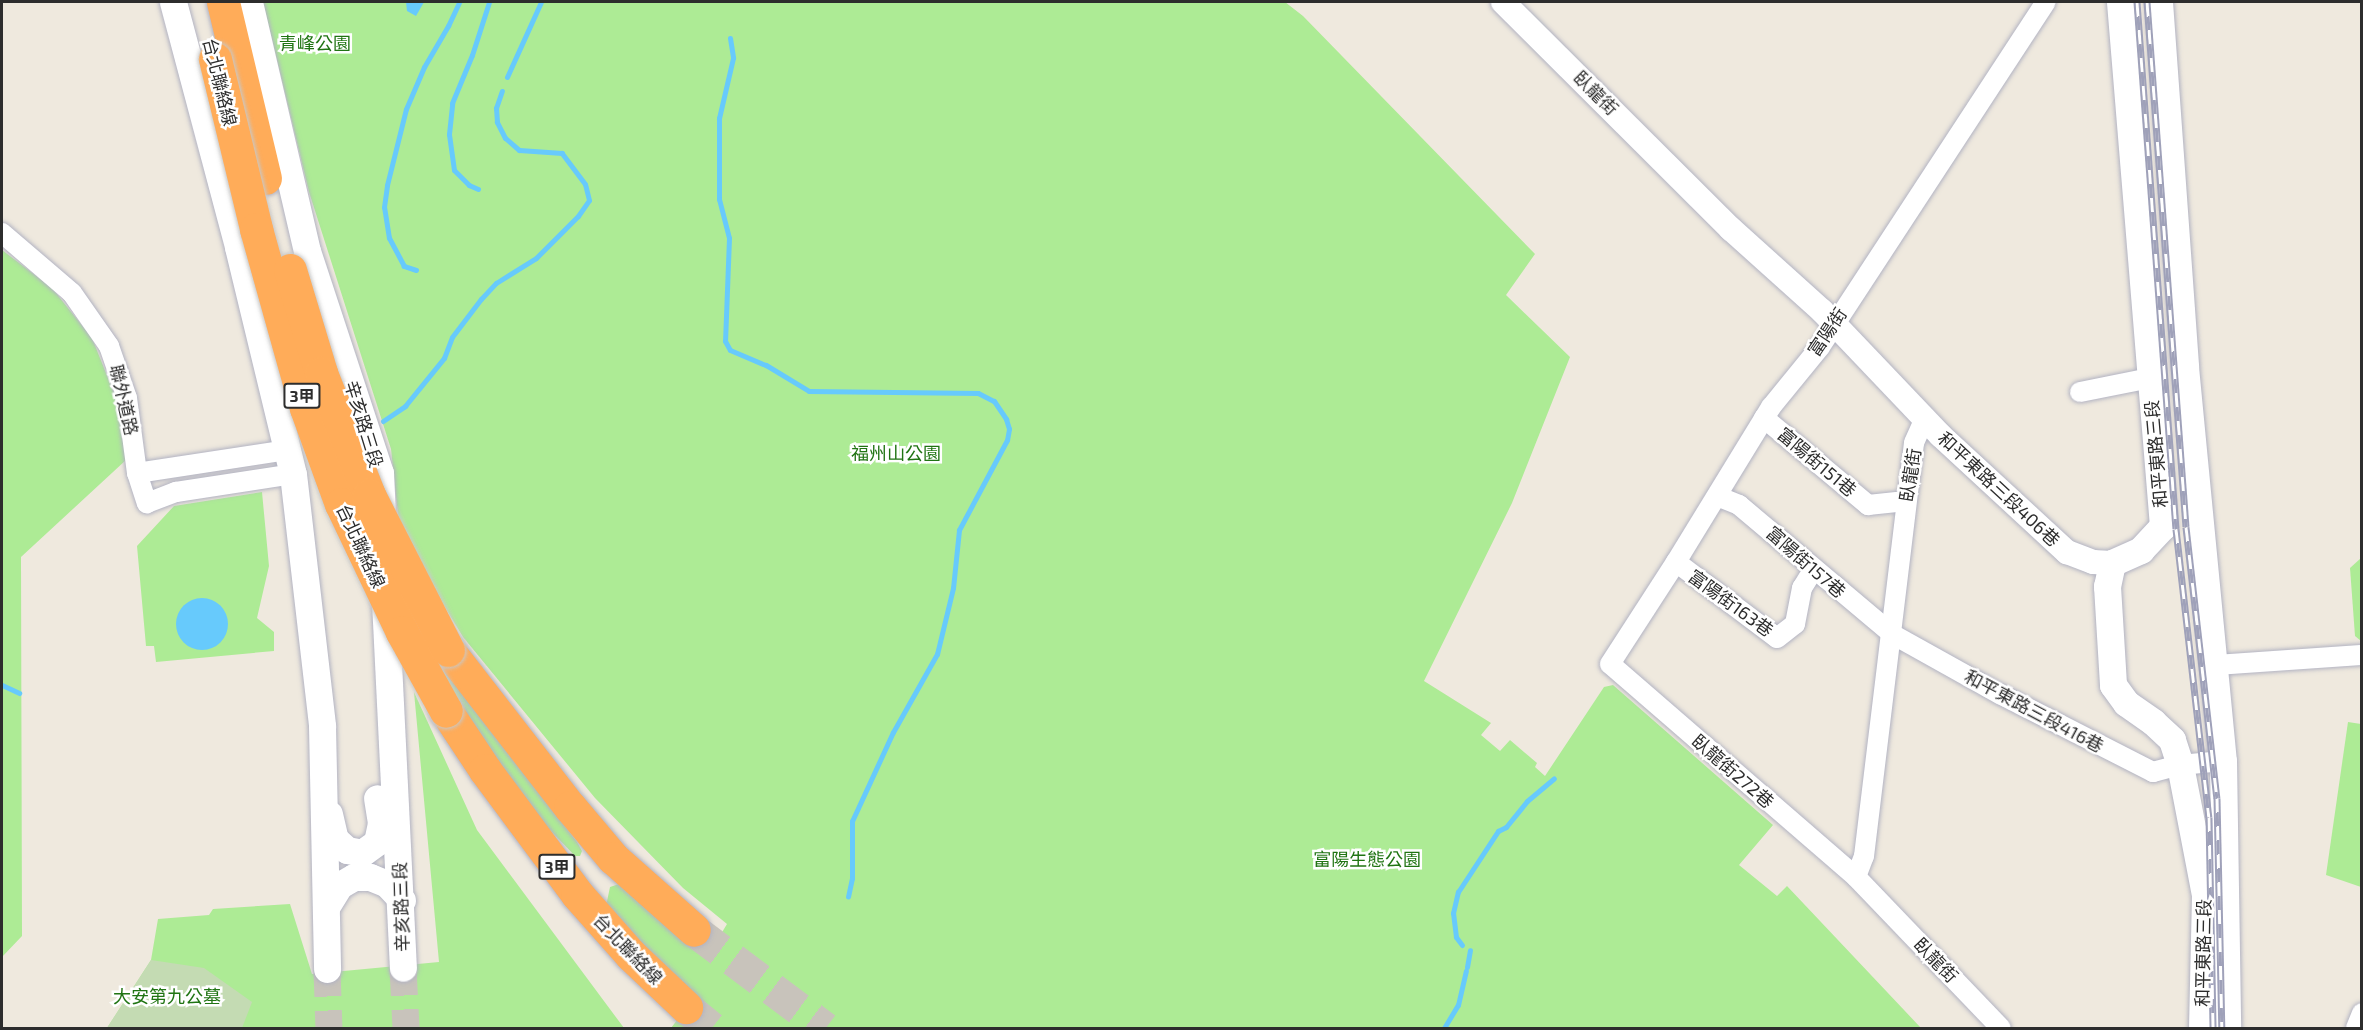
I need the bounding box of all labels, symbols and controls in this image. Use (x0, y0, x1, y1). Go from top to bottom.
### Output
park label: 青峰公園 (279, 32, 351, 54)
street label: 台北聯絡線 (199, 36, 241, 128)
street label: 臥龍街 (1569, 66, 1623, 120)
street label: 富陽街 (1803, 304, 1851, 360)
street label: 聯外道路 (105, 362, 143, 438)
street label: 辛亥路三段 (341, 378, 387, 470)
road number: 3甲 (282, 383, 322, 409)
street label: 和平東路三段 (2141, 399, 2171, 509)
street label: 富陽街151巷 (1773, 423, 1861, 501)
street label: 和平東路三段406巷 (1934, 427, 2064, 551)
park label: 福州山公園 (851, 442, 941, 464)
street label: 臥龍街 (1895, 447, 1925, 503)
street label: 台北聯絡線 (332, 501, 390, 591)
street label: 富陽街157巷 (1762, 522, 1850, 602)
street label: 富陽街163巷 (1684, 565, 1778, 641)
street label: 和平東路三段416巷 (1961, 665, 2107, 757)
street label: 臥龍街272巷 (1688, 730, 1778, 812)
park label: 富陽生態公園 (1313, 848, 1421, 870)
road number: 3甲 (538, 854, 576, 880)
street label: 辛亥路三段 (389, 862, 413, 952)
street label: 和平東路三段 (2191, 899, 2215, 1007)
street label: 台北聯絡線 (589, 909, 667, 989)
street label: 臥龍街 (1909, 933, 1963, 987)
park label: 大安第九公墓 (113, 985, 221, 1007)

